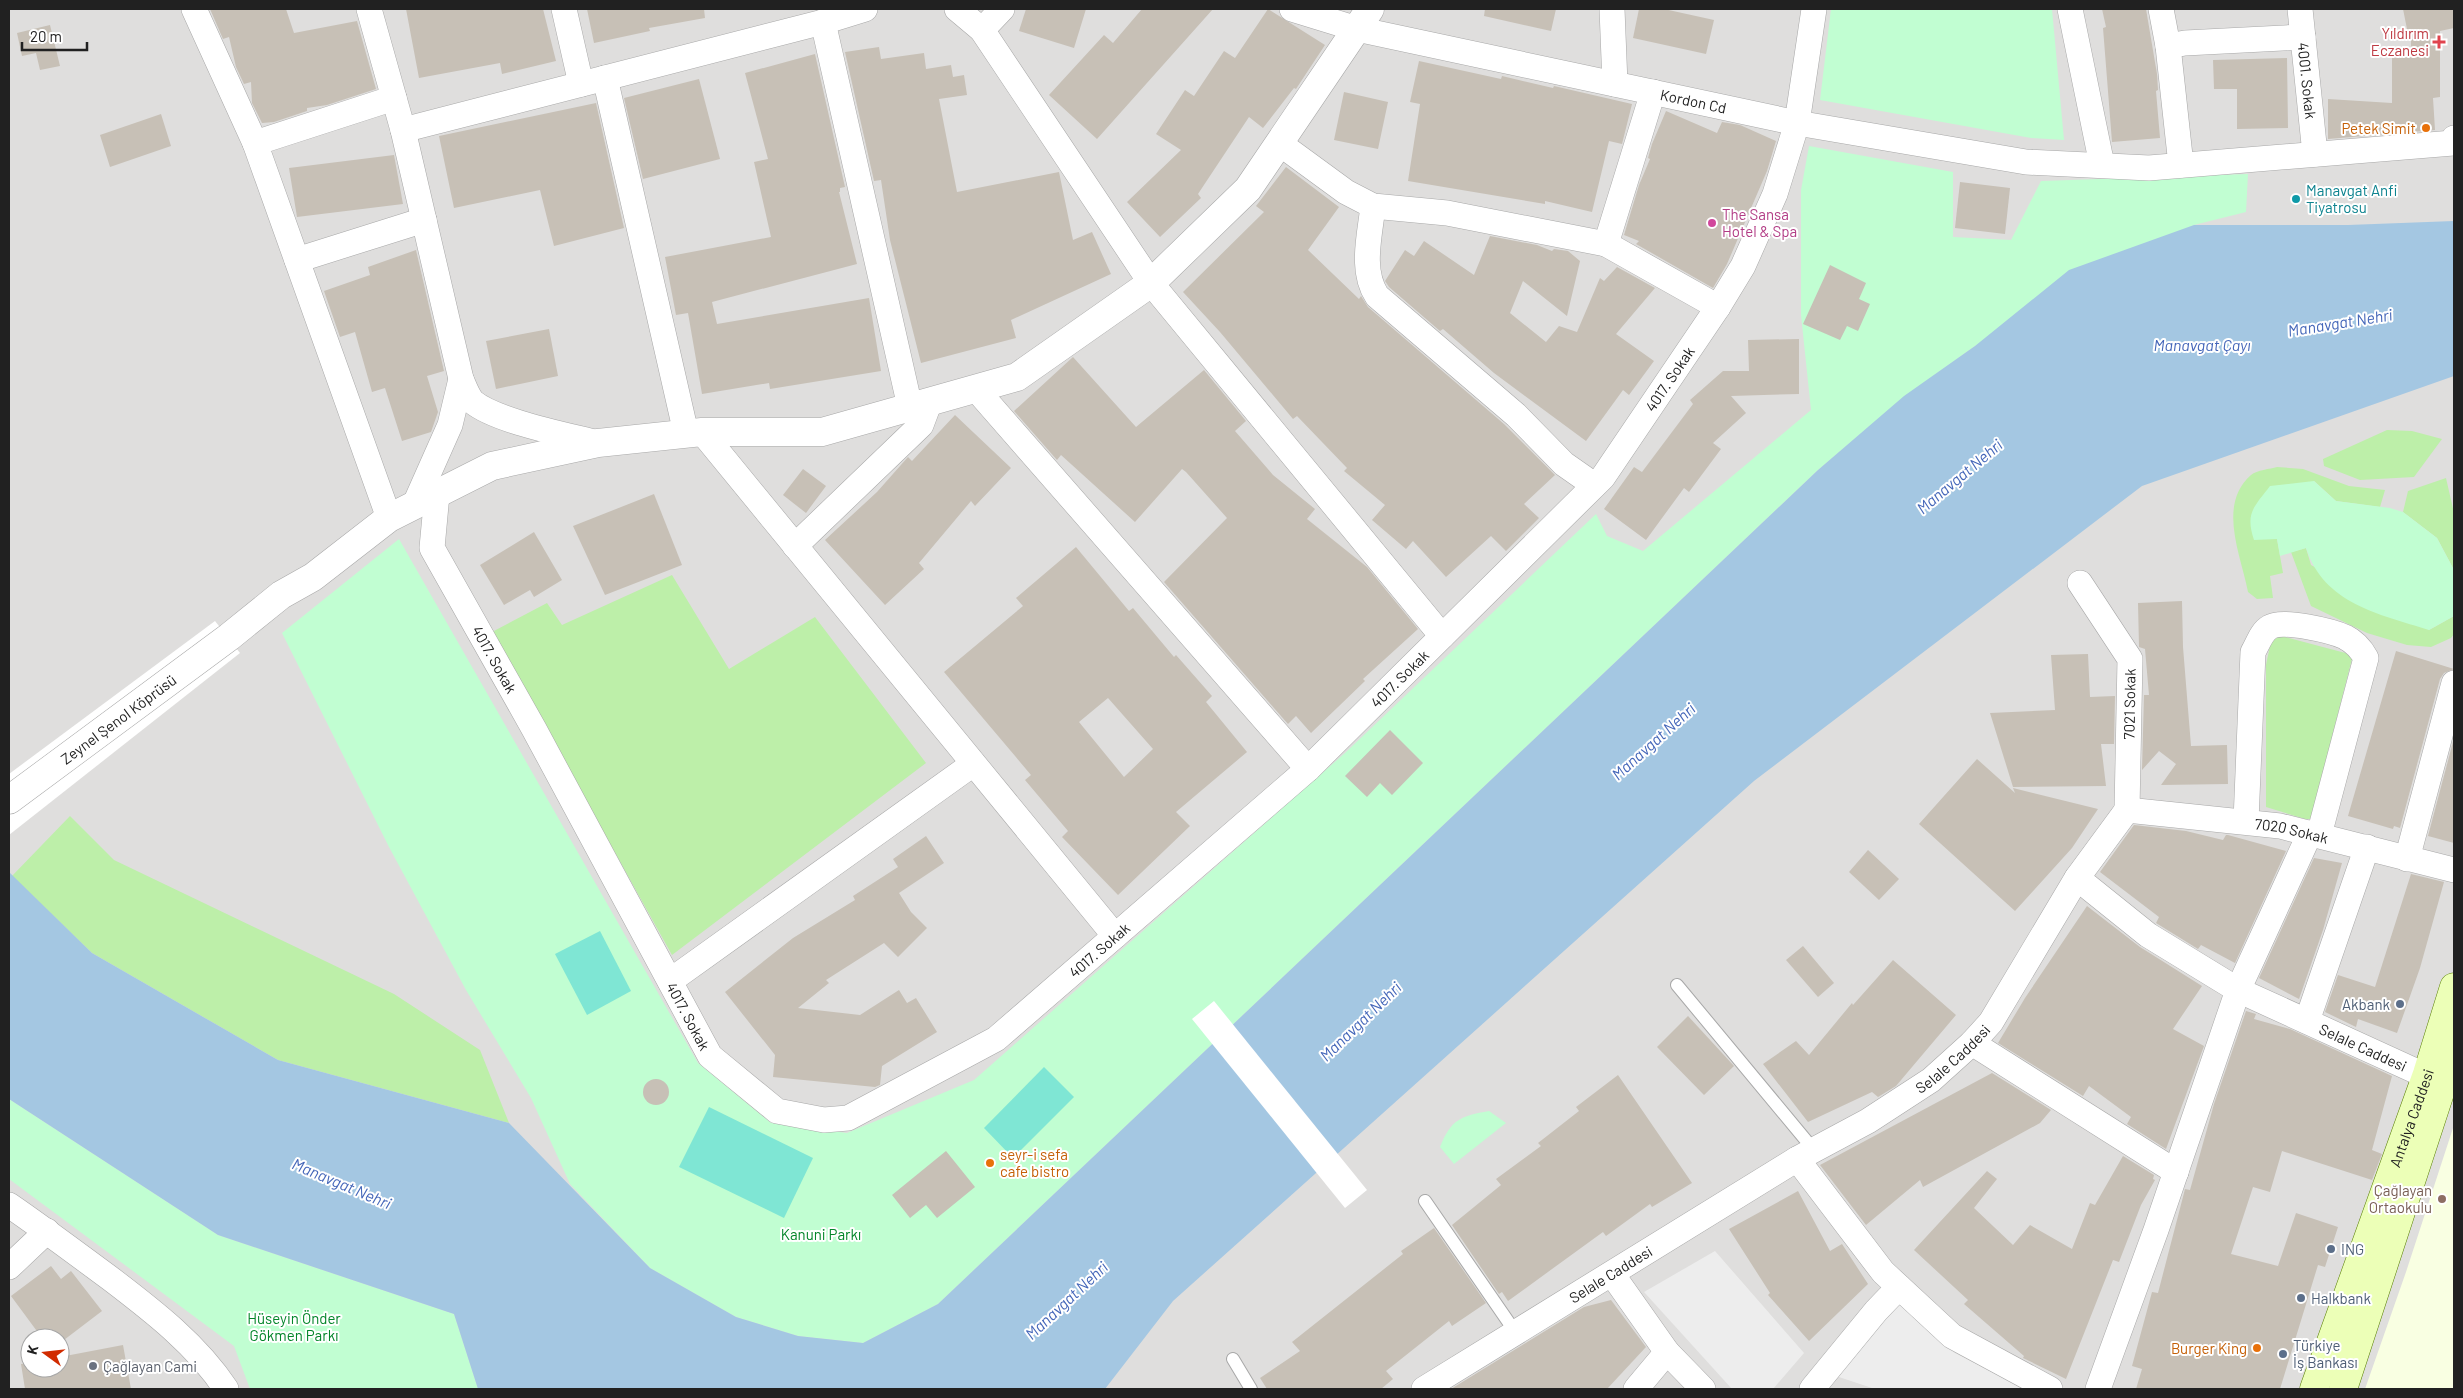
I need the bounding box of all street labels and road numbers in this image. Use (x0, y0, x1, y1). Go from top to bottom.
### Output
street label: 4001. Sokak (2295, 41, 2320, 120)
street label: Kordon Cd (1659, 85, 1728, 117)
street label: 4017. Sokak (1641, 342, 1698, 415)
street label: 4017. Sokak (469, 622, 521, 697)
street label: 4017. Sokak (1367, 645, 1433, 711)
street label: 7021 Sokak (2119, 668, 2139, 740)
street label: Zeynel Şenol Köprüsü (57, 670, 179, 768)
street label: 7020 Sokak (2254, 814, 2331, 847)
street label: 4017. Sokak (1065, 918, 1134, 981)
street label: 4017. Sokak (663, 979, 714, 1054)
street label: Selale Caddesi (2316, 1019, 2410, 1075)
street label: Selale Caddesi (1912, 1021, 1993, 1097)
street label: Antalya Caddesi (2385, 1067, 2437, 1170)
street label: Selale Caddesi (1566, 1242, 1655, 1306)

